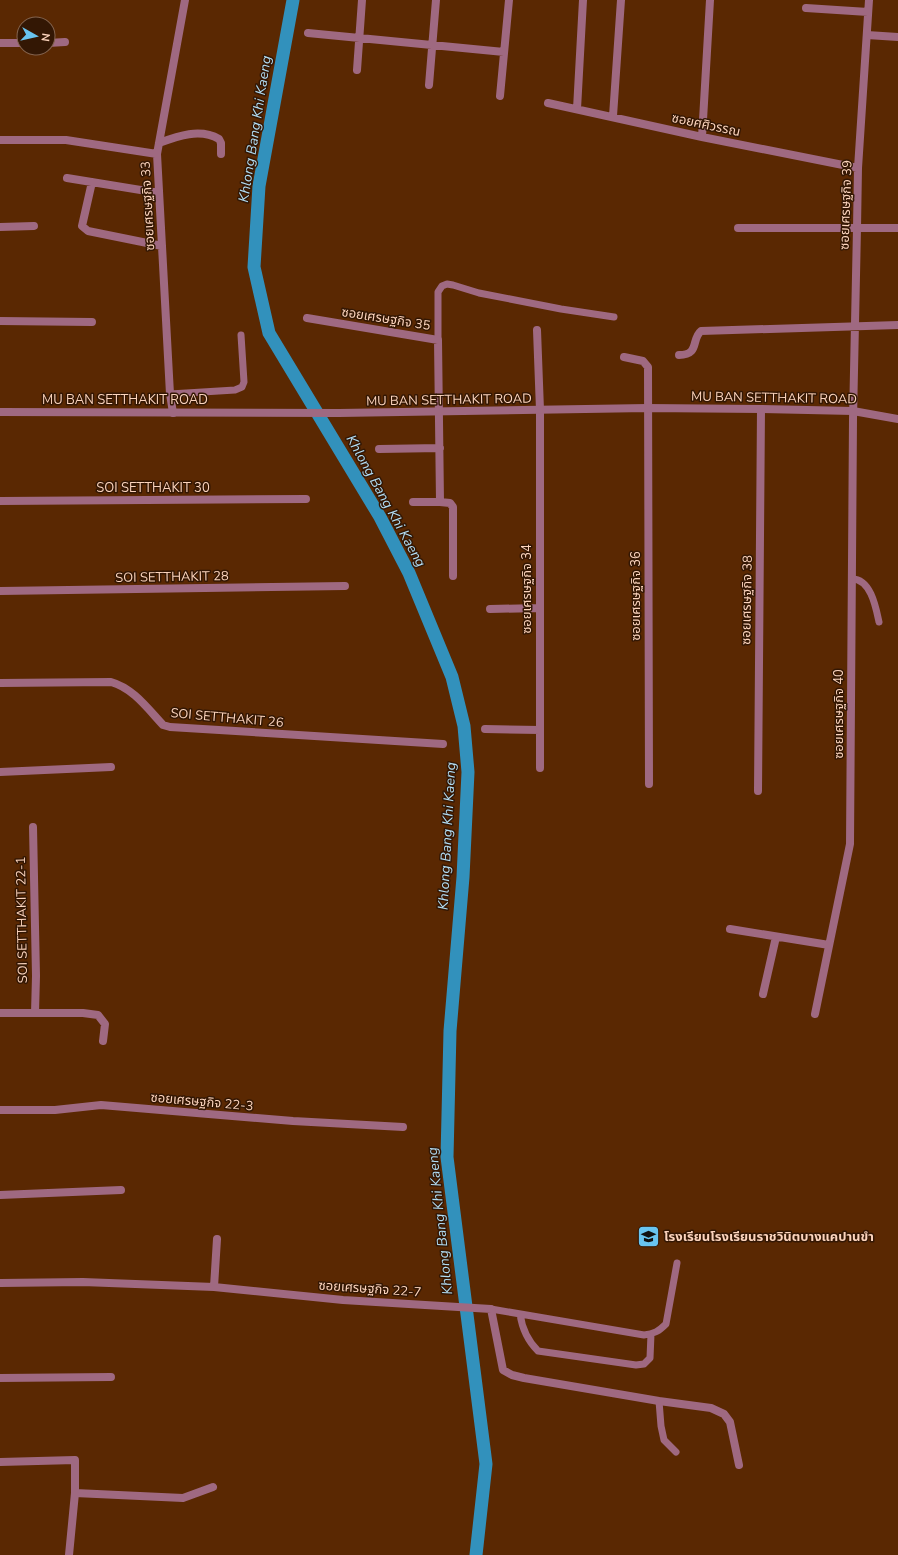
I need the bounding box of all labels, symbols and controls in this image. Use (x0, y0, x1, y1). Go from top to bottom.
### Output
north arrow (16, 16, 56, 56)
text: N (37, 32, 53, 42)
water label: Khlong Bang Khi Kaeng (234, 54, 276, 204)
street label: ซอยศศิวรรณ (670, 109, 742, 141)
street label: ซอยเศรษฐกิจ 39 (835, 160, 857, 250)
street label: ซอยเศรษฐกิจ 33 (137, 161, 159, 251)
street label: ซอยเศรษฐกิจ 35 (340, 303, 432, 335)
street label: MU BAN SETTHAKIT ROAD (691, 388, 857, 408)
street label: MU BAN SETTHAKIT ROAD (366, 390, 532, 410)
street label: MU BAN SETTHAKIT ROAD (42, 391, 208, 409)
water label: Khlong Bang Khi Kaeng (342, 432, 430, 570)
street label: SOI SETTHAKIT 30 (96, 479, 210, 497)
street label: ซอยเศรษฐกิจ 34 (518, 544, 536, 634)
street label: ซอยเศรษฐกิจ 36 (627, 551, 645, 641)
street label: ซอยเศรษฐกิจ 38 (737, 555, 757, 645)
street label: SOI SETTHAKIT 28 (115, 567, 229, 587)
street label: ซอยเศรษฐกิจ 40 (830, 669, 848, 759)
street label: SOI SETTHAKIT 26 (170, 704, 284, 732)
water label: Khlong Bang Khi Kaeng (434, 761, 460, 911)
street label: SOI SETTHAKIT 22-1 (12, 856, 32, 984)
street label: ซอยเศรษฐกิจ 22-3 (150, 1089, 254, 1115)
water label: Khlong Bang Khi Kaeng (423, 1146, 457, 1296)
school or university icon: โรงเรียนโรงเรียนราชวินิตบางแคปานขำ (636, 1224, 662, 1250)
place label: โรงเรียนโรงเรียนราชวินิตบางแคปานขำ (664, 1228, 874, 1246)
street label: ซอยเศรษฐกิจ 22-7 (318, 1276, 422, 1302)

